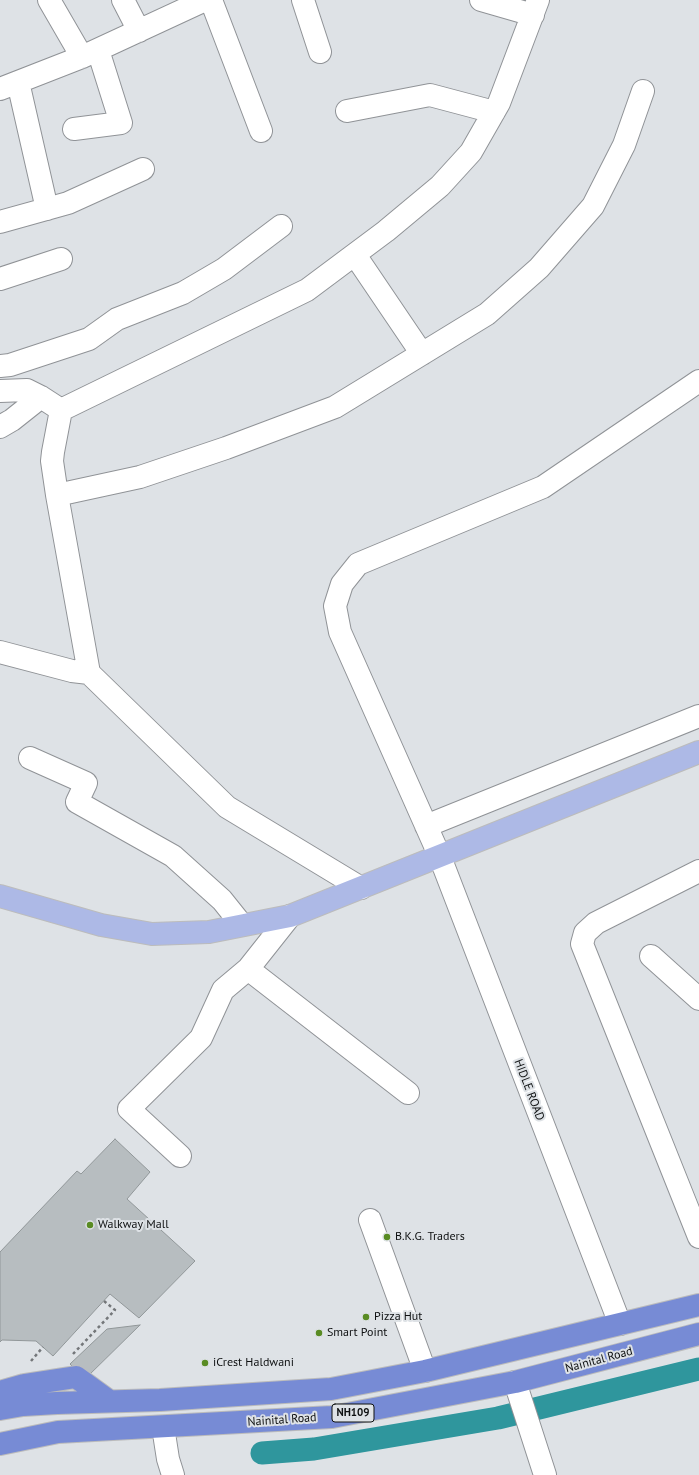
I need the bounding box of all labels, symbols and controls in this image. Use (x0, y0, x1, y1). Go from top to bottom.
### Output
street label: HIDLE ROAD (511, 1057, 547, 1123)
place label: Walkway Mall (98, 1218, 169, 1232)
marker: Walkway Mall (85, 1220, 95, 1230)
place label: B.K.G. Traders (395, 1230, 465, 1244)
marker: B.K.G. Traders (382, 1232, 392, 1242)
place label: Pizza Hut (374, 1310, 422, 1324)
marker: Pizza Hut (361, 1312, 371, 1322)
place label: Smart Point (327, 1326, 387, 1340)
marker: Smart Point (314, 1328, 324, 1338)
street label: Nainital Road (564, 1344, 634, 1376)
place label: iCrest Haldwani (213, 1356, 294, 1370)
marker: iCrest Haldwani (200, 1358, 210, 1368)
road number: NH109 (332, 1404, 374, 1422)
street label: Nainital Road (247, 1410, 317, 1430)

